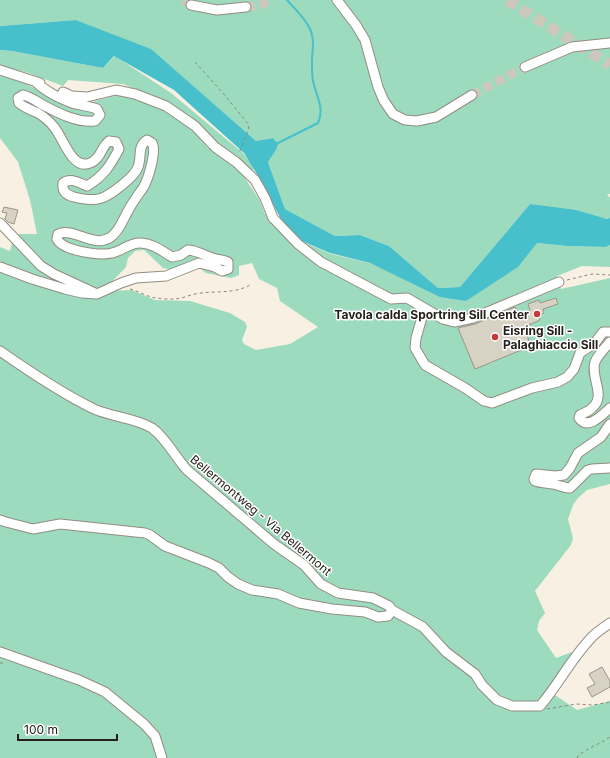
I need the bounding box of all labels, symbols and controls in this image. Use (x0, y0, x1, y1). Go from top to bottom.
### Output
place label: Tavola calda Sportring Sill Center (334, 307, 529, 322)
marker: Tavola calda Sportring Sill Center (532, 309, 542, 319)
place label: Eisring Sill - Palaghiaccio Sill (503, 323, 598, 352)
marker: Eisring Sill - Palaghiaccio Sill (490, 332, 500, 342)
street label: Bellermontweg - Via Bellermont (187, 451, 335, 579)
scale bar (18, 716, 117, 742)
text: 100 m (24, 722, 58, 737)

